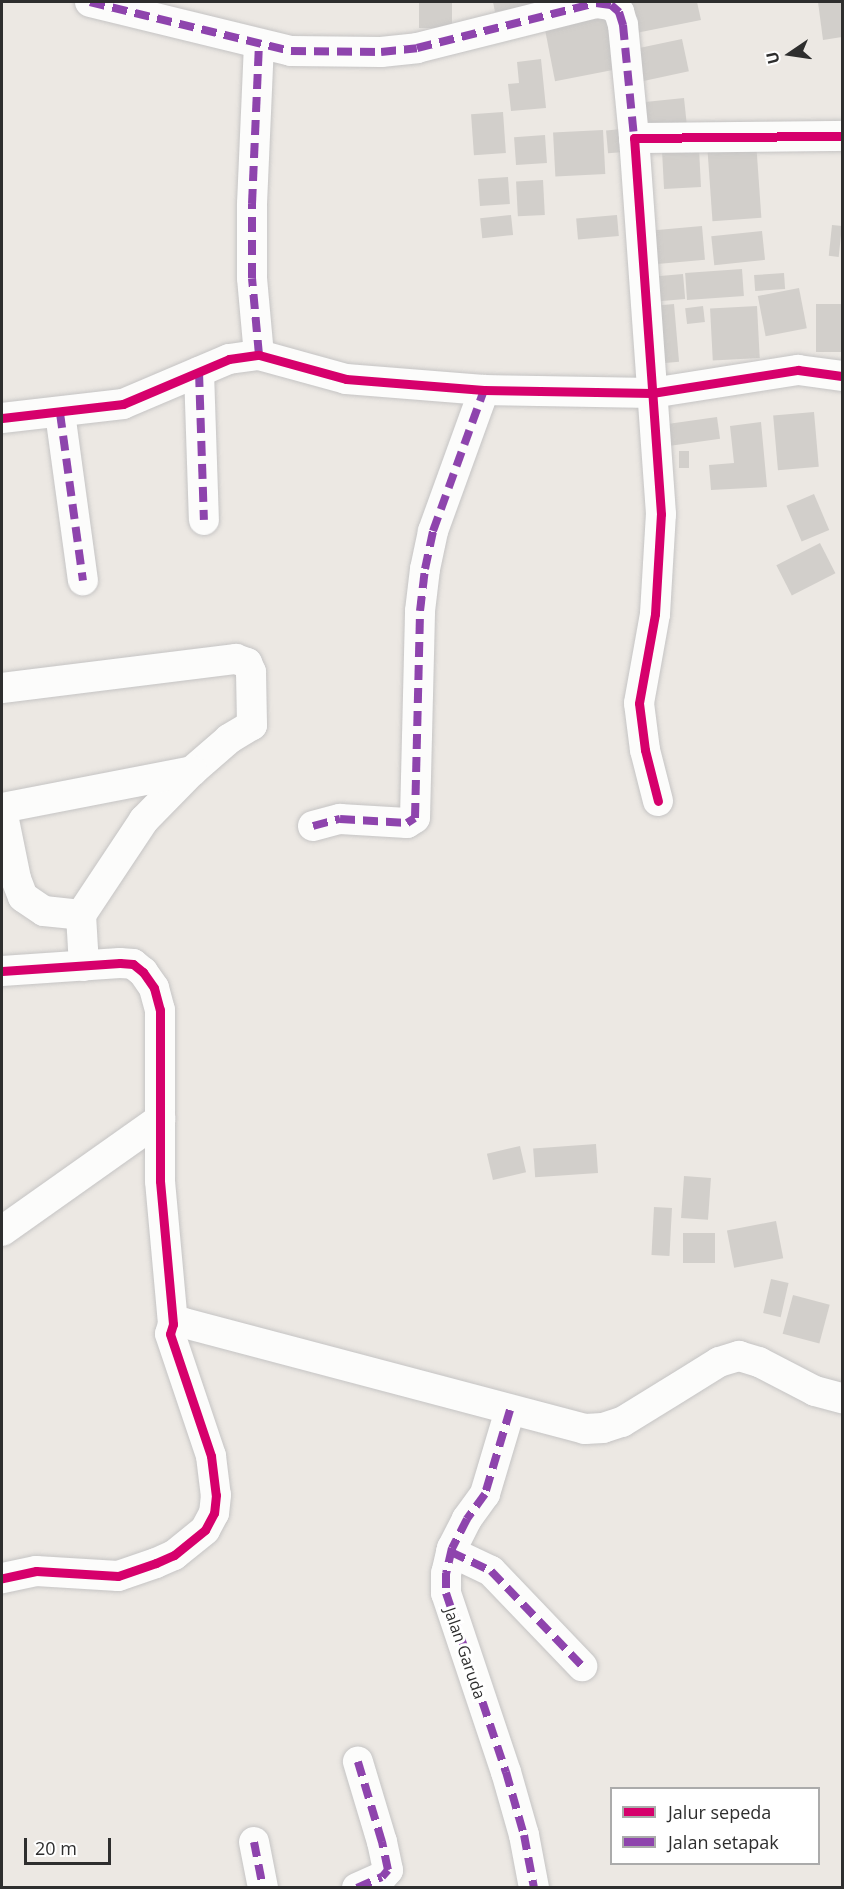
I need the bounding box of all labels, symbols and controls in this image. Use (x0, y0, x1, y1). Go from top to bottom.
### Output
north arrow (760, 24, 820, 84)
text: U (760, 50, 785, 66)
street label: Jalan Garuda (440, 1605, 490, 1701)
legend (610, 1787, 820, 1865)
text: Jalur sepeda (668, 1800, 771, 1824)
scale bar (27, 1826, 114, 1864)
text: Jalan setapak (668, 1830, 779, 1854)
text: 20 m (35, 1836, 77, 1860)

